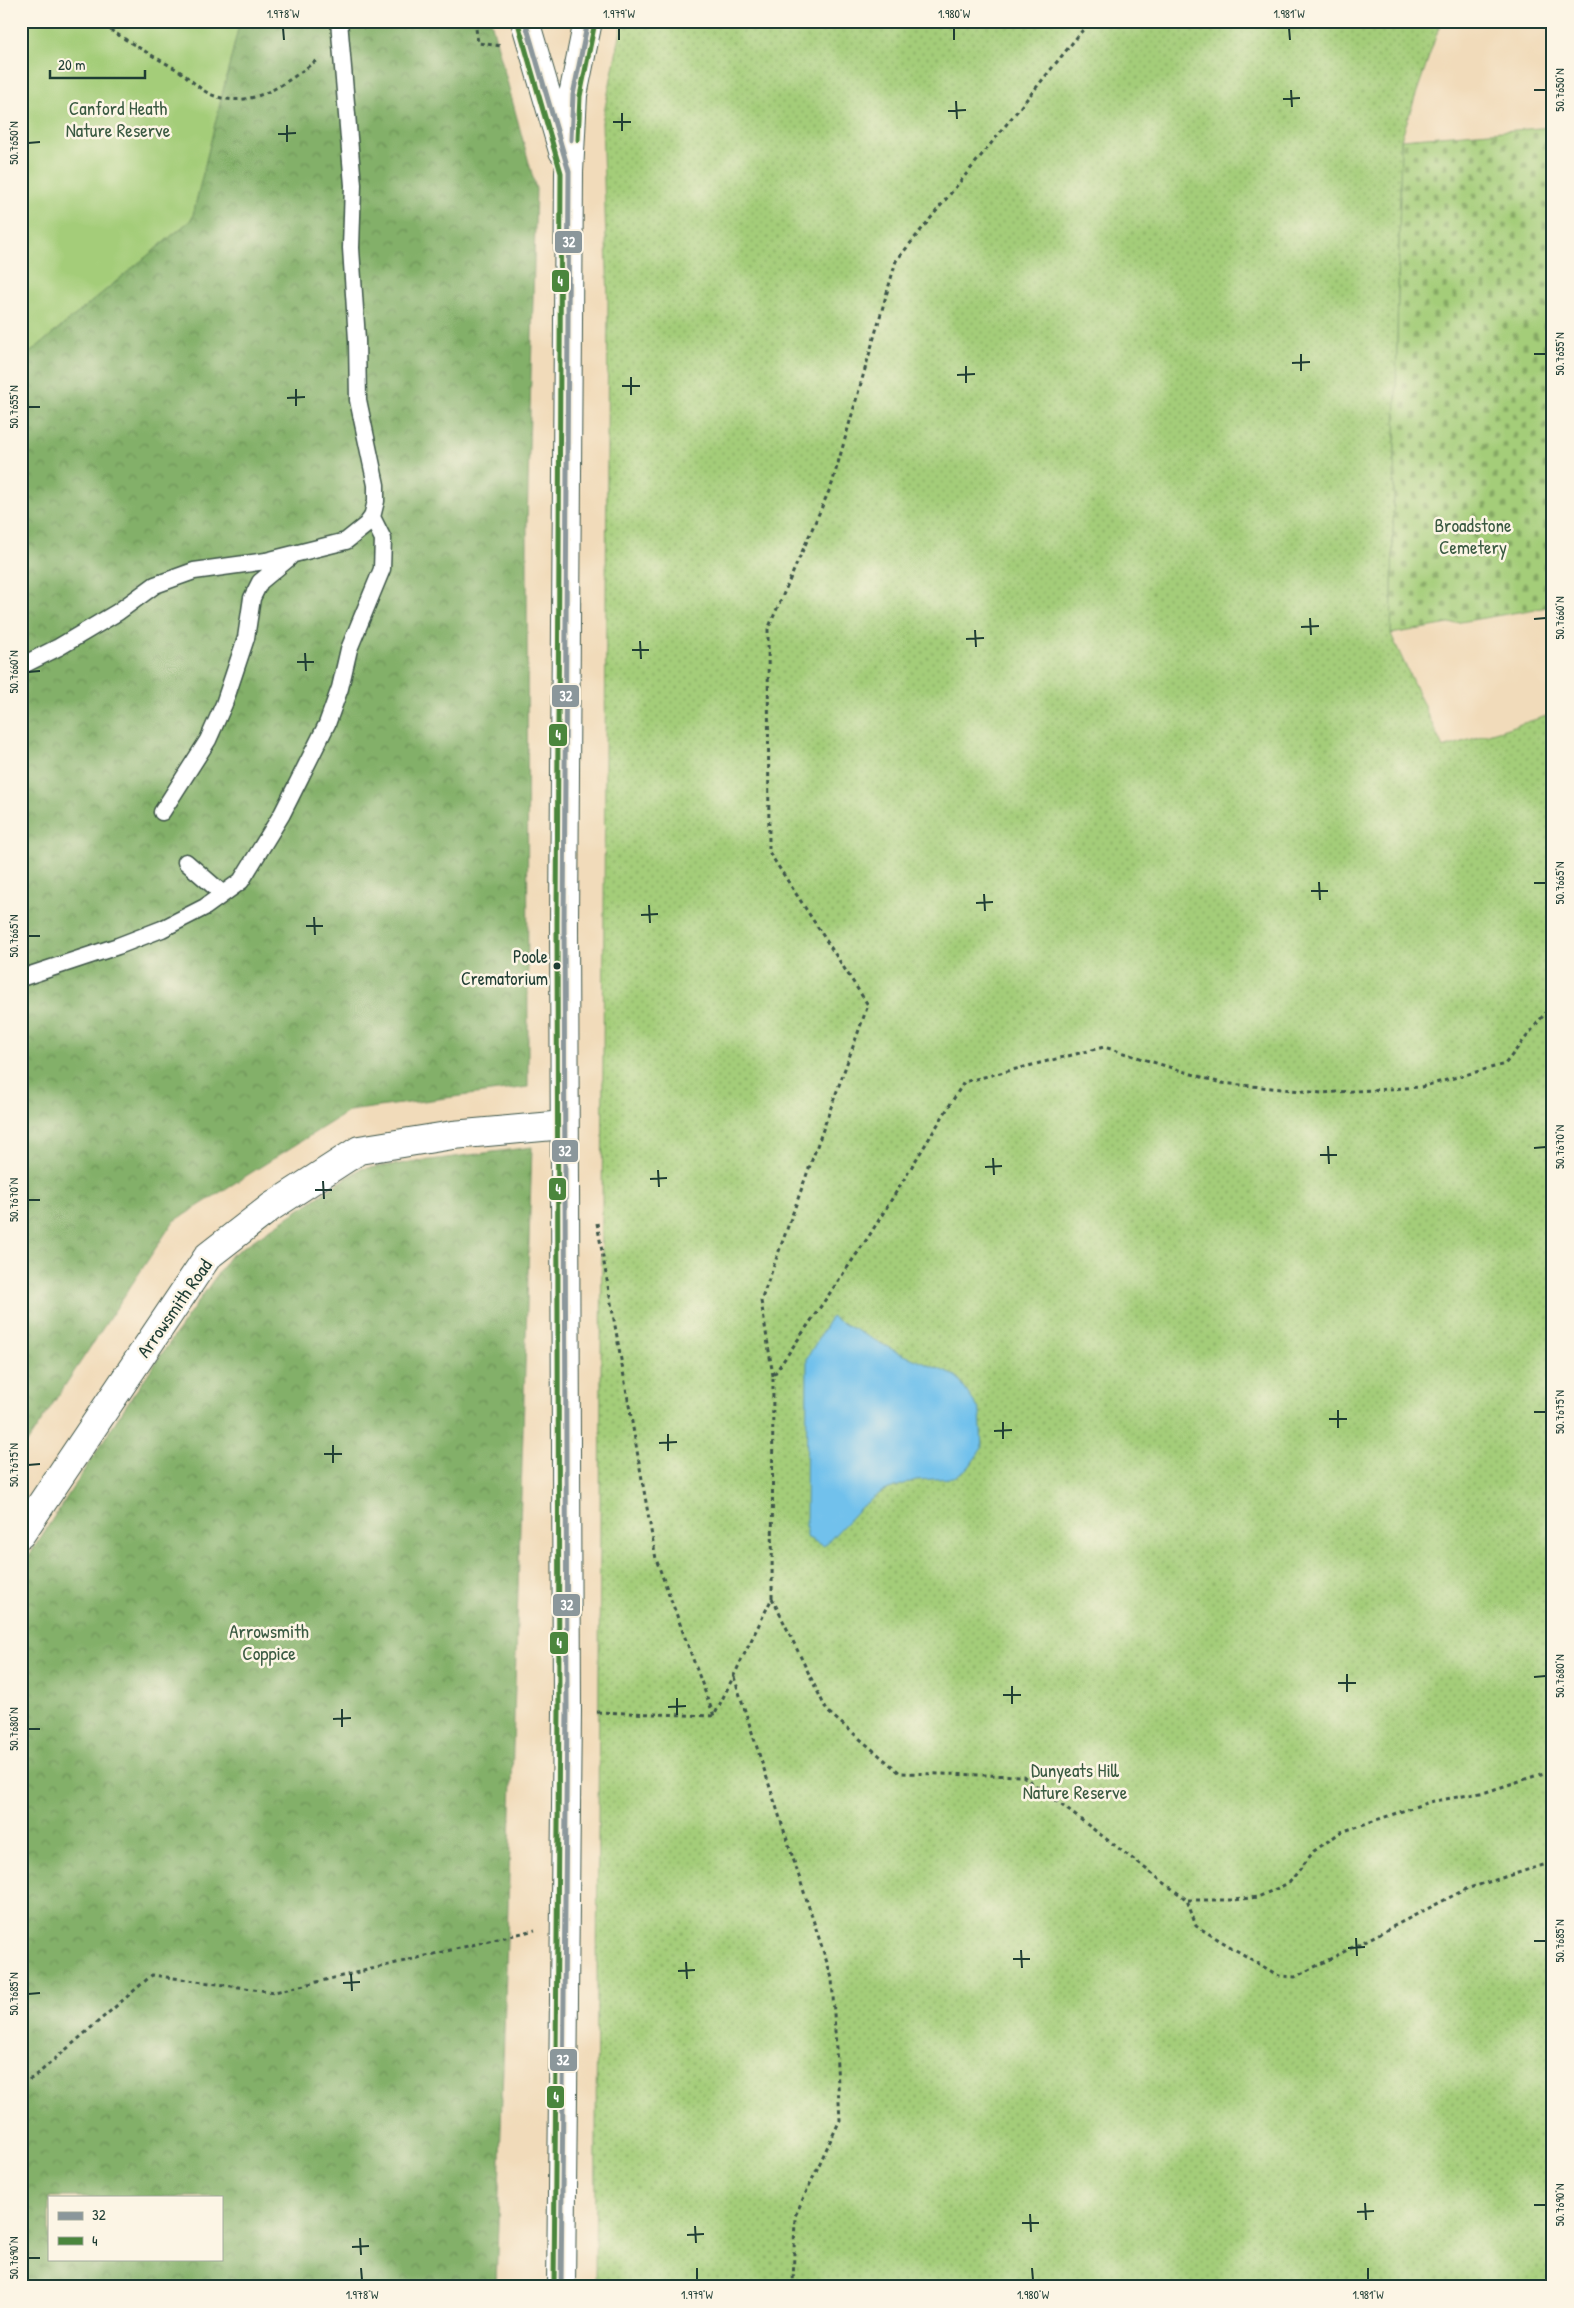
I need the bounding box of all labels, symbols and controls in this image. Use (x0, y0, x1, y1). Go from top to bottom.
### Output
text: 1.978°W (267, 5, 300, 22)
text: 1.979°W (603, 5, 636, 22)
text: 1.980°W (938, 5, 971, 22)
text: 1.981°W (1273, 5, 1305, 22)
scale bar (50, 48, 145, 80)
text: 20 m (58, 54, 85, 75)
text: 50.7650°N (1551, 68, 1568, 112)
park label: Canford Heath Nature Reserve (66, 95, 171, 143)
text: 50.7650°N (5, 121, 22, 165)
line badge: 32 (554, 230, 583, 254)
text: 32 (563, 232, 576, 251)
line badge: 4 (551, 269, 570, 293)
text: 4 (557, 271, 563, 290)
text: 50.7655°N (1551, 332, 1568, 376)
text: 50.7655°N (5, 385, 22, 429)
park label: Broadstone Cemetery (1434, 512, 1512, 560)
text: 50.7660°N (1551, 596, 1568, 640)
text: 50.7660°N (5, 650, 22, 694)
line badge: 32 (551, 684, 580, 708)
text: 32 (560, 686, 573, 705)
line badge: 4 (548, 723, 568, 747)
text: 4 (555, 725, 561, 744)
text: 50.7665°N (1551, 862, 1568, 904)
text: 50.7665°N (5, 915, 22, 957)
place label: Poole Crematorium (461, 944, 548, 991)
marker: Poole Crematorium (552, 961, 562, 971)
text: 50.7670°N (1551, 1125, 1568, 1169)
line badge: 32 (551, 1139, 579, 1163)
text: 32 (559, 1141, 572, 1160)
line badge: 4 (548, 1177, 567, 1201)
text: 50.7670°N (5, 1178, 22, 1222)
text: 4 (555, 1179, 561, 1198)
street label: Arrowsmith Road (130, 1253, 218, 1363)
text: 50.7675°N (1551, 1390, 1568, 1434)
text: 50.7675°N (5, 1443, 22, 1487)
line badge: 32 (552, 1593, 581, 1617)
text: 32 (561, 1595, 574, 1614)
park label: Arrowsmith Coppice (229, 1618, 309, 1666)
line badge: 4 (549, 1631, 569, 1655)
text: 4 (556, 1633, 562, 1652)
text: 50.7680°N (1551, 1654, 1568, 1698)
text: 50.7680°N (5, 1707, 22, 1751)
park label: Dunyeats Hill Nature Reserve (1023, 1757, 1128, 1805)
text: 50.7685°N (1551, 1919, 1568, 1963)
text: 50.7685°N (5, 1972, 22, 2016)
line badge: 32 (549, 2048, 578, 2072)
text: 32 (557, 2050, 570, 2069)
line badge: 4 (546, 2085, 565, 2109)
text: 4 (553, 2087, 559, 2106)
text: 50.7690°N (1551, 2184, 1568, 2226)
legend (48, 2196, 222, 2260)
text: 32 (92, 2204, 106, 2225)
text: 4 (92, 2230, 98, 2251)
text: 50.7690°N (5, 2237, 22, 2279)
text: 1.978°W (346, 2286, 379, 2303)
text: 1.979°W (681, 2286, 714, 2303)
text: 1.980°W (1017, 2286, 1050, 2303)
text: 1.981°W (1352, 2286, 1384, 2303)

